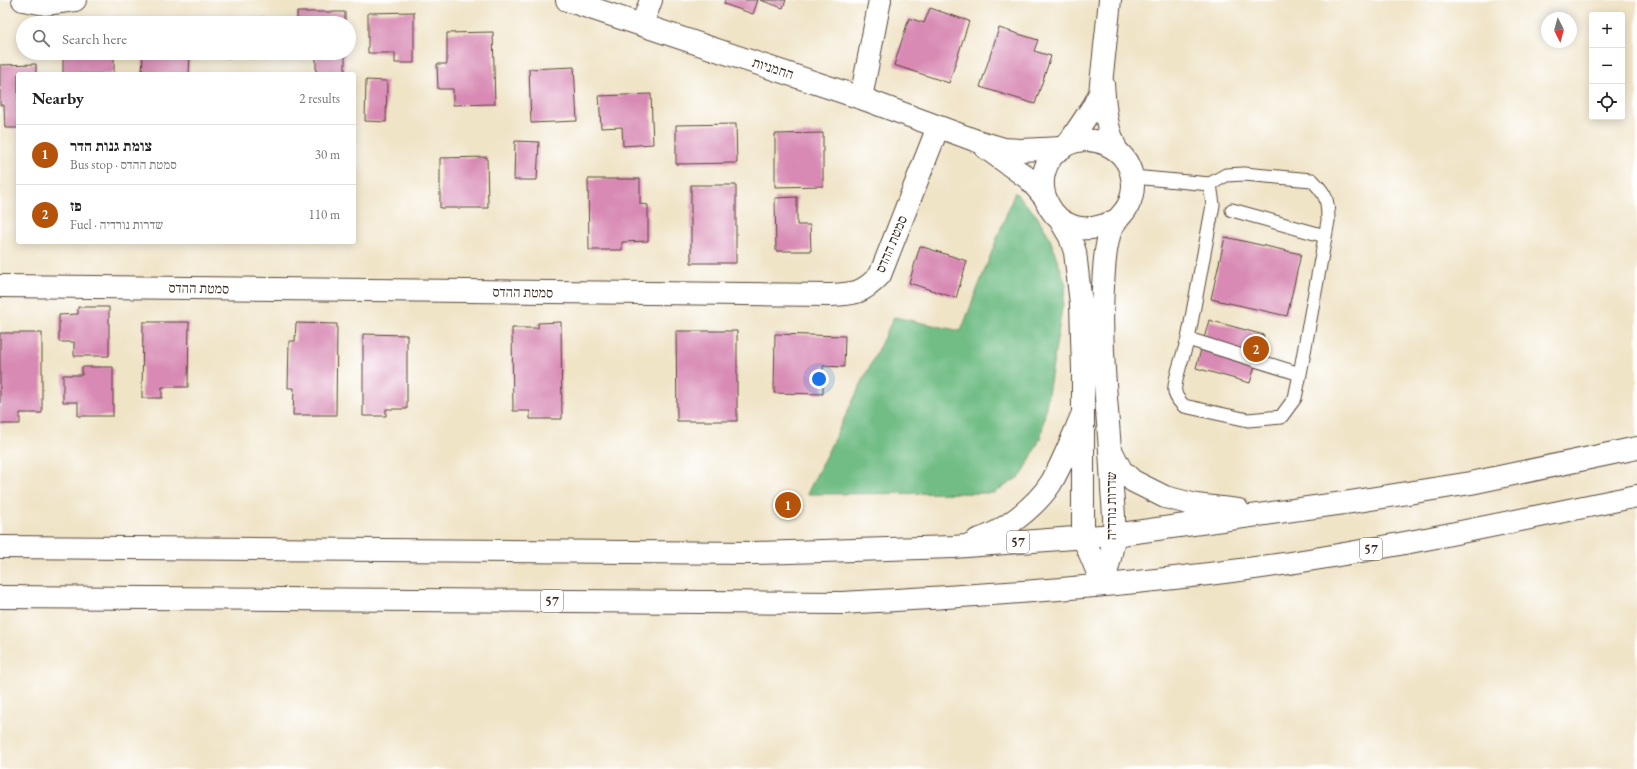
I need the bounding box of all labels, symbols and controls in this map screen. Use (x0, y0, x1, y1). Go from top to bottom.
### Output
north arrow (1541, 12, 1577, 48)
map controls (1589, 12, 1625, 120)
button: + (1589, 12, 1625, 48)
search box (16, 16, 356, 60)
icon: search (30, 27, 52, 49)
text: Search here (62, 29, 127, 48)
button: − (1589, 48, 1625, 84)
street label: החמניות (750, 53, 796, 83)
button: locate (1589, 84, 1625, 120)
text: Nearby (32, 87, 84, 109)
text: 2 results (299, 90, 340, 107)
text: צומת גנות הדר (70, 136, 152, 155)
text: 1 (42, 146, 48, 163)
text: 30 m (315, 146, 340, 163)
text: Bus stop · סמטת ההדס (70, 156, 177, 173)
text: פז (70, 196, 82, 215)
text: 2 (42, 206, 48, 223)
text: 110 m (309, 206, 340, 223)
street label: סמטת ההדס (871, 213, 911, 275)
text: Fuel · שדרות נורדיה (70, 216, 163, 233)
street label: סמטת ההדס (169, 278, 229, 298)
street label: סמטת ההדס (493, 282, 553, 302)
pin: 2 (1243, 334, 1269, 364)
your location (809, 369, 829, 389)
street label: שדרות נורדיה (1102, 471, 1120, 540)
pin: 1 (775, 490, 801, 520)
road number: 57 (1007, 531, 1029, 553)
road number: 57 (1360, 538, 1382, 560)
road number: 57 (541, 590, 563, 612)

